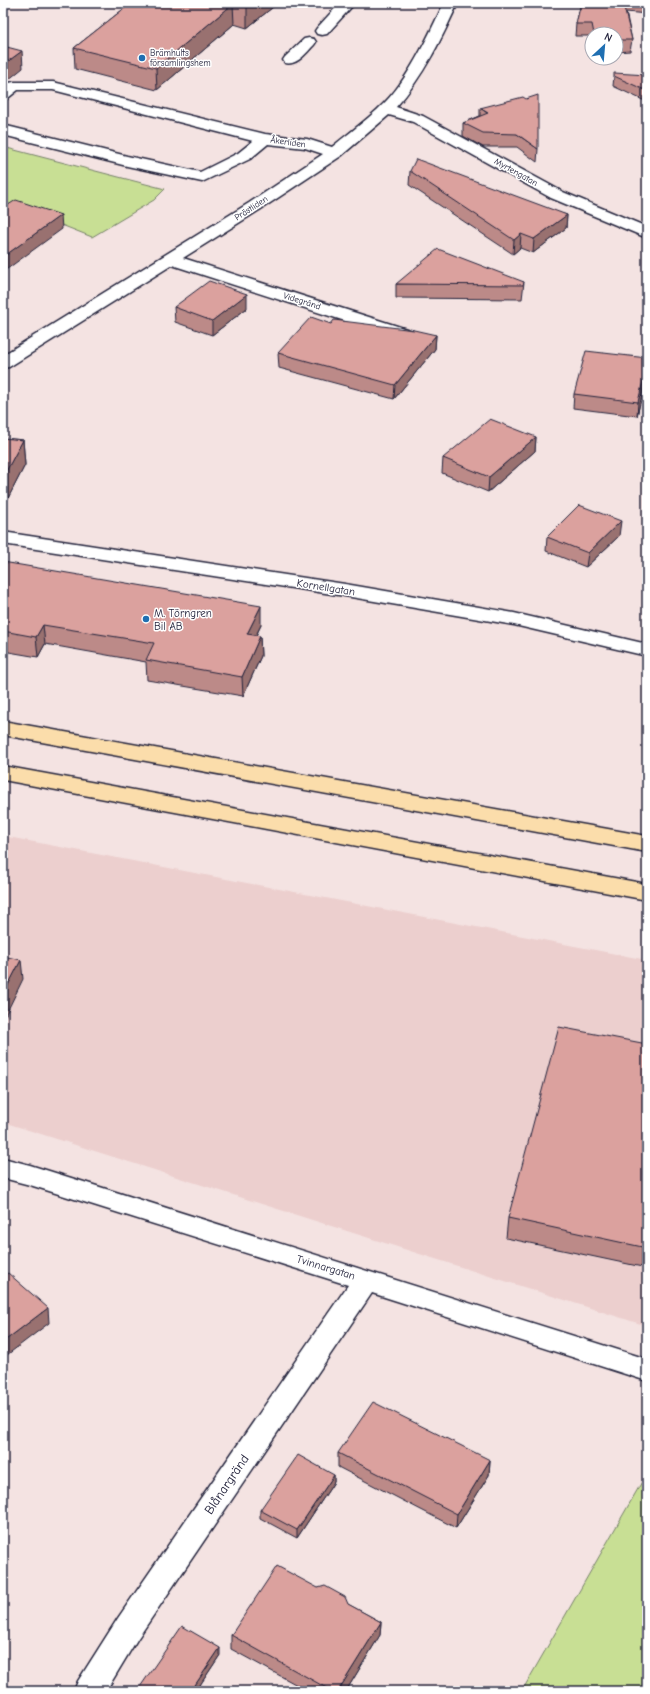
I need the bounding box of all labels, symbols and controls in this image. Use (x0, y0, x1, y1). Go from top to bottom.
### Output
north arrow (584, 26, 624, 66)
text: N (602, 30, 614, 45)
place label: Brämhults församlingshem (149, 48, 211, 68)
marker: Brämhults församlingshem (137, 53, 147, 63)
street label: Åkerliden (270, 133, 307, 149)
street label: Myrtengatan (492, 156, 540, 188)
street label: Prästliden (233, 194, 269, 222)
street label: Videgränd (282, 290, 322, 312)
street label: Kornellgatan (296, 576, 356, 599)
place label: M. Törngren Bil AB (154, 607, 212, 633)
marker: M. Törngren Bil AB (141, 614, 151, 624)
street label: Tvinnargatan (295, 1252, 357, 1283)
street label: Blånargränd (201, 1452, 252, 1517)

